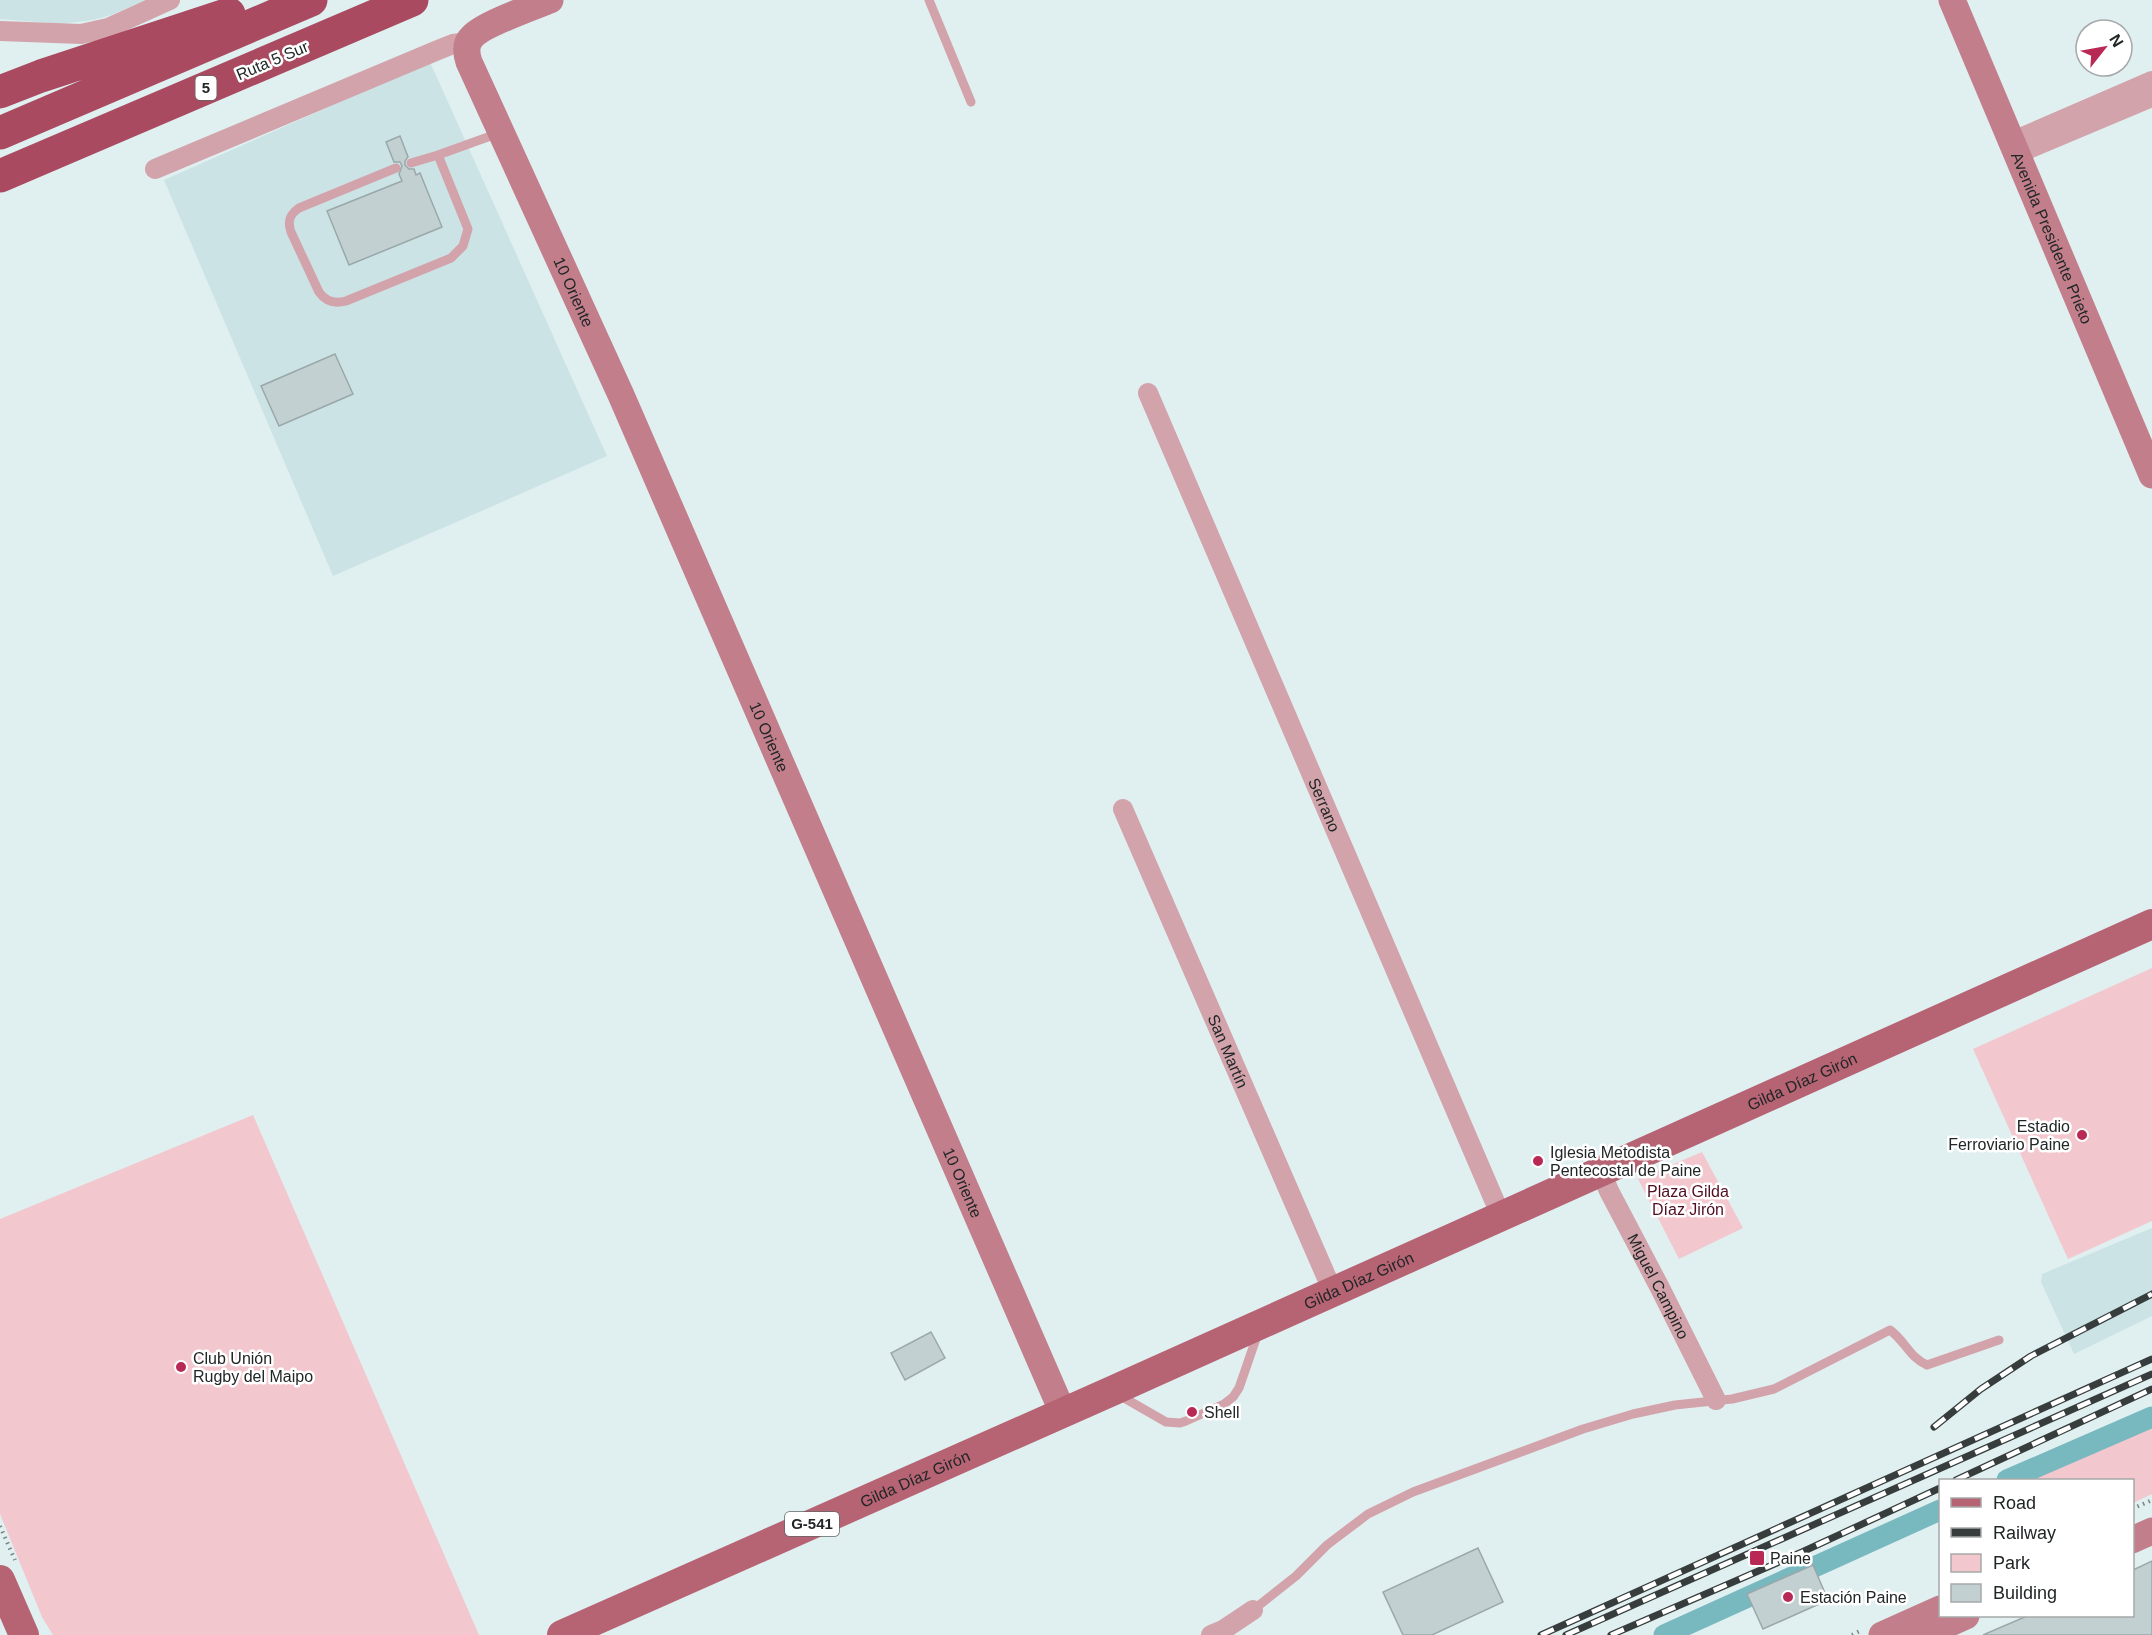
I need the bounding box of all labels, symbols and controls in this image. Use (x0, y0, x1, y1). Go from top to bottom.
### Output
north arrow (2074, 18, 2134, 78)
text: N (2106, 31, 2127, 50)
street label: Ruta 5 Sur (234, 37, 311, 83)
road number: 5 (196, 76, 216, 100)
street label: Avenida Presidente Prieto (2008, 149, 2095, 327)
street label: 10 Oriente (550, 254, 597, 330)
street label: 10 Oriente (746, 699, 792, 775)
street label: Serrano (1305, 775, 1343, 835)
street label: San Martín (1204, 1012, 1251, 1091)
street label: Gilda Díaz Girón (1745, 1050, 1860, 1114)
place label: Estadio Ferroviario Paine (1948, 1118, 2070, 1153)
marker: Estadio Ferroviario Paine (2075, 1128, 2089, 1142)
place label: Iglesia Metodista Pentecostal de Paine (1550, 1144, 1701, 1179)
street label: 10 Oriente (940, 1145, 985, 1221)
marker: Iglesia Metodista Pentecostal de Paine (1531, 1154, 1545, 1168)
park label: Plaza Gilda Díaz Jirón (1647, 1183, 1729, 1218)
street label: Miguel Campino (1624, 1231, 1692, 1342)
street label: Gilda Díaz Girón (1301, 1249, 1416, 1313)
place label: Club Unión Rugby del Maipo (193, 1350, 313, 1385)
marker: Club Unión Rugby del Maipo (174, 1360, 188, 1374)
place label: Shell (1204, 1404, 1240, 1421)
marker: Shell (1185, 1405, 1199, 1419)
street label: Gilda Díaz Girón (857, 1447, 973, 1511)
legend (1939, 1479, 2134, 1617)
text: Road (1993, 1493, 2036, 1513)
road number: G-541 (785, 1512, 839, 1536)
text: Railway (1993, 1523, 2056, 1543)
marker: Paine (1748, 1549, 1766, 1567)
place label: Paine (1770, 1550, 1811, 1567)
text: Park (1993, 1553, 2031, 1573)
text: Building (1993, 1583, 2057, 1603)
place label: Estación Paine (1800, 1589, 1907, 1606)
marker: Estación Paine (1781, 1590, 1795, 1604)

